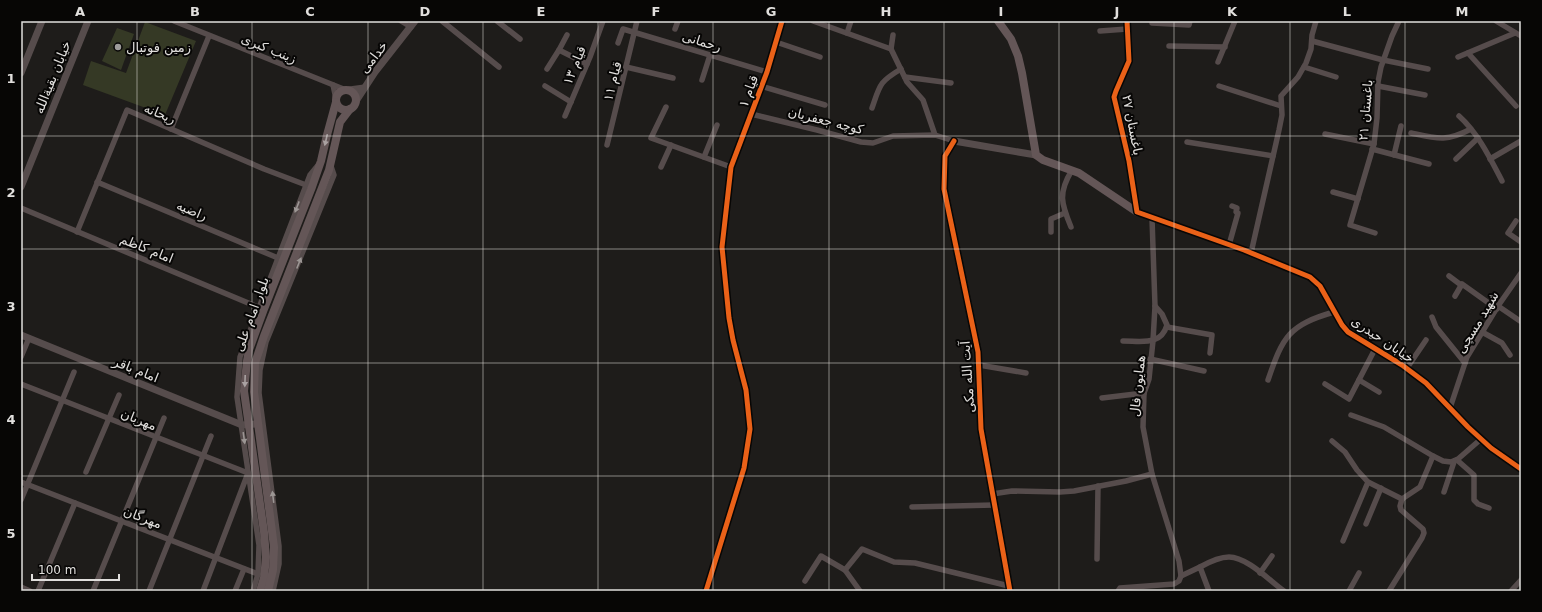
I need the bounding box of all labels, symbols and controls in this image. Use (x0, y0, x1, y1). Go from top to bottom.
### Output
text: A (75, 4, 85, 19)
text: B (190, 4, 200, 19)
text: C (305, 4, 315, 19)
text: D (420, 4, 431, 19)
text: E (537, 4, 545, 19)
text: F (652, 4, 660, 19)
text: G (766, 4, 776, 19)
text: H (881, 4, 891, 19)
text: I (999, 4, 1003, 19)
text: J (1114, 4, 1119, 19)
text: K (1227, 4, 1238, 19)
text: L (1343, 4, 1351, 19)
text: M (1456, 4, 1468, 19)
street label: رحمانی (680, 28, 723, 55)
street label: زینب کبری (239, 31, 299, 67)
street label: خدامی (356, 38, 390, 76)
street label: خیابان بقیةالله (31, 39, 74, 116)
place label: زمین فوتبال (126, 40, 191, 56)
marker: زمین فوتبال (113, 42, 123, 52)
street label: قیام ۱۳ (560, 44, 589, 87)
street label: قیام ۱۱ (600, 60, 625, 102)
text: 1 (6, 71, 16, 86)
street label: قیام ۱ (736, 73, 761, 109)
street label: باغستان ۲۱ (1355, 79, 1376, 141)
street label: باغستان ۲۷ (1119, 93, 1146, 157)
street label: ریحانه (141, 100, 178, 128)
street label: کوچه جعفریان (786, 104, 866, 138)
one-way arrow (323, 134, 329, 146)
text: 2 (6, 185, 16, 200)
street label: راضیه (174, 197, 209, 225)
one-way arrow (294, 202, 300, 214)
street label: امام کاظم (118, 231, 176, 267)
one-way arrow (296, 257, 302, 269)
street label: بلوار امام علی (231, 275, 273, 354)
street label: شهید مسچی (1453, 289, 1503, 356)
text: 3 (6, 299, 16, 314)
street label: خیابان حیدری (1348, 313, 1417, 367)
street label: آیت الله مکی (956, 339, 977, 414)
street label: امام باقر (110, 353, 161, 386)
street label: همایون فال (1127, 354, 1149, 418)
one-way arrow (242, 375, 248, 388)
street label: مهربان (118, 406, 159, 434)
text: 4 (6, 412, 16, 427)
one-way arrow (241, 432, 247, 444)
one-way arrow (270, 491, 276, 503)
street label: مهرگان (121, 503, 164, 533)
text: 5 (6, 526, 16, 541)
scale bar (32, 556, 119, 582)
text: 100 m (38, 563, 76, 577)

